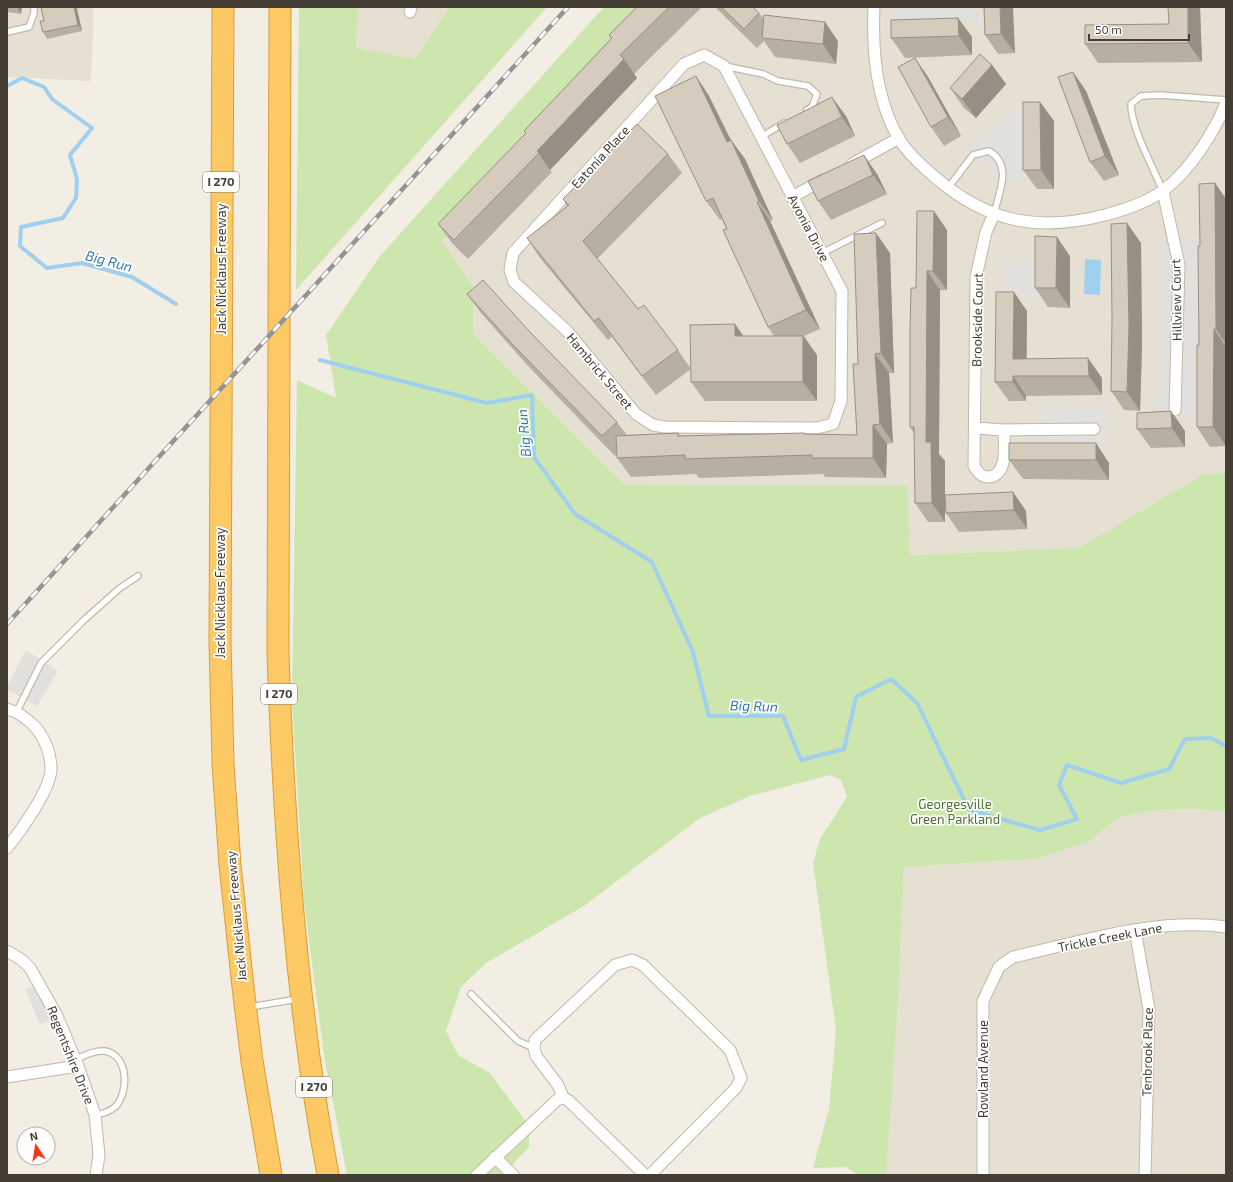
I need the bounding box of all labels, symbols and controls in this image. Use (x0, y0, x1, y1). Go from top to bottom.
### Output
scale bar (1089, 16, 1189, 42)
text: 50 m (1095, 22, 1122, 36)
street label: Eatonia Place (567, 122, 633, 192)
road number: I 270 (203, 172, 239, 192)
street label: Avonia Drive (785, 192, 833, 264)
street label: Jack Nicklaus Freeway (213, 203, 229, 335)
water label: Big Run (84, 246, 134, 275)
street label: Hillview Court (1167, 259, 1185, 341)
street label: Brookside Court (968, 273, 986, 367)
street label: Hambrick Street (563, 329, 637, 413)
water label: Big Run (513, 408, 534, 458)
street label: Jack Nicklaus Freeway (212, 527, 228, 659)
road number: I 270 (261, 684, 297, 704)
water label: Big Run (730, 696, 778, 715)
park label: Georgesville Green Parkland (910, 796, 1000, 827)
street label: Jack Nicklaus Freeway (222, 850, 250, 982)
street label: Trickle Creek Lane (1057, 919, 1163, 955)
street label: Regentshire Drive (44, 1003, 98, 1107)
street label: Tenbrook Place (1138, 1007, 1156, 1097)
street label: Rowland Avenue (975, 1020, 991, 1118)
road number: I 270 (296, 1077, 332, 1097)
north arrow (16, 1126, 56, 1166)
text: N (29, 1129, 39, 1143)

